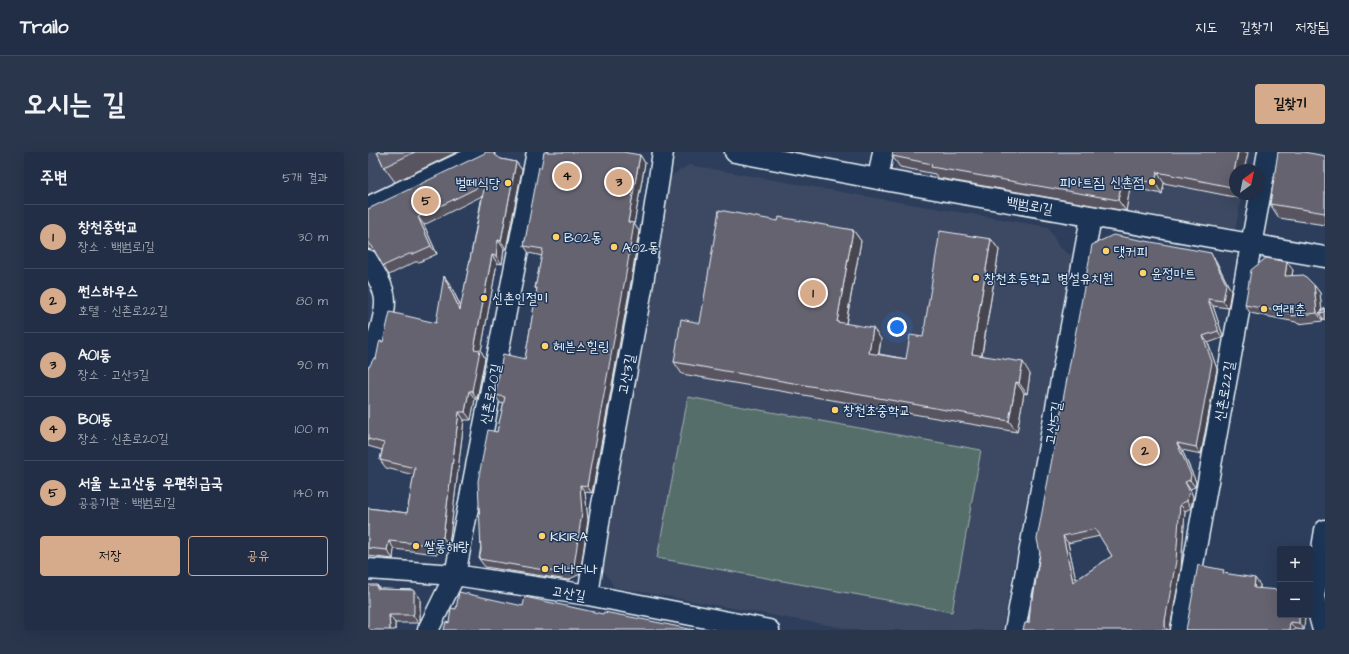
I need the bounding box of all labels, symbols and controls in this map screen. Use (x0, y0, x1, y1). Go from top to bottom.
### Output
text: Trailo (20, 14, 69, 41)
text: 지도 (1195, 18, 1217, 38)
text: 길찾기 (1239, 18, 1273, 38)
text: 저장됨 (1295, 18, 1329, 38)
button: 길찾기 (1255, 84, 1325, 124)
text: 오시는 길 (24, 85, 125, 124)
pin: 4 (554, 161, 580, 191)
north arrow (1229, 164, 1265, 200)
text: 주변 (40, 166, 67, 190)
pin: 3 (606, 167, 632, 197)
text: 5개 결과 (282, 169, 328, 187)
place label: 피아트짐 신촌점 (1060, 173, 1144, 193)
place label: 벌떼식당 (455, 174, 501, 194)
marker: 피아트짐 신촌점 (1147, 177, 1157, 187)
marker: 벌떼식당 (503, 178, 513, 188)
pin: 5 (413, 186, 439, 216)
street label: 백범로1길 (1005, 192, 1055, 220)
text: 창천중학교 (78, 217, 138, 238)
text: 1 (52, 228, 54, 246)
text: 30 m (298, 228, 328, 246)
place label: B02동 (564, 228, 602, 248)
marker: B02동 (551, 232, 561, 242)
text: 장소 · 백범로1길 (78, 238, 155, 256)
place label: A02동 (622, 238, 659, 258)
marker: A02동 (609, 242, 619, 252)
place label: 댓커피 (1114, 242, 1148, 262)
marker: 댓커피 (1101, 246, 1111, 256)
place label: 윤정마트 (1151, 264, 1196, 284)
marker: 윤정마트 (1138, 268, 1148, 278)
place label: 창천초등학교 병설유치원 (984, 269, 1114, 289)
marker: 창천초등학교 병설유치원 (971, 273, 981, 283)
pin: 1 (800, 278, 826, 308)
text: 썬스하우스 (78, 281, 138, 302)
place label: 신촌인절미 (492, 289, 548, 309)
text: 2 (49, 292, 57, 310)
text: 80 m (296, 292, 328, 310)
marker: 신촌인절미 (479, 293, 489, 303)
place label: 연래춘 (1272, 300, 1306, 320)
text: 호텔 · 신촌로22길 (78, 302, 168, 320)
marker: 연래춘 (1259, 304, 1269, 314)
your location (887, 317, 907, 337)
place label: 헤븐스힐링 (553, 337, 609, 357)
marker: 헤븐스힐링 (540, 341, 550, 351)
text: A01동 (78, 345, 111, 366)
street label: 고산3길 (613, 351, 641, 396)
text: 3 (50, 356, 56, 374)
text: 90 m (297, 356, 328, 374)
street label: 신촌로22길 (1210, 359, 1240, 423)
street label: 신촌로20길 (475, 361, 507, 426)
text: 장소 · 고산3길 (78, 366, 149, 384)
street label: 고산5길 (1040, 399, 1068, 446)
place label: 창천초중학교 (843, 401, 911, 421)
marker: 창천초중학교 (830, 405, 840, 415)
text: B01동 (78, 409, 112, 430)
text: 4 (49, 420, 57, 438)
text: 100 m (295, 420, 328, 438)
text: 장소 · 신촌로20길 (78, 430, 169, 448)
pin: 2 (1132, 436, 1158, 466)
text: 서울 노고산동 우편취급국 (78, 473, 223, 494)
text: 5 (48, 484, 58, 502)
text: 140 m (294, 484, 328, 502)
text: 공공기관 · 백범로1길 (78, 494, 176, 512)
place label: KKIRA (550, 527, 588, 547)
marker: KKIRA (537, 531, 547, 541)
button: 저장 (40, 536, 180, 576)
button: 공유 (188, 536, 328, 576)
place label: 쌀롱해랑 (424, 537, 470, 557)
marker: 쌀롱해랑 (411, 541, 421, 551)
map controls (1277, 546, 1313, 618)
button: + (1277, 546, 1313, 582)
place label: 더나더나 (553, 560, 598, 580)
marker: 더나더나 (540, 564, 550, 574)
street label: 고산길 (551, 581, 588, 607)
button: − (1277, 582, 1313, 618)

